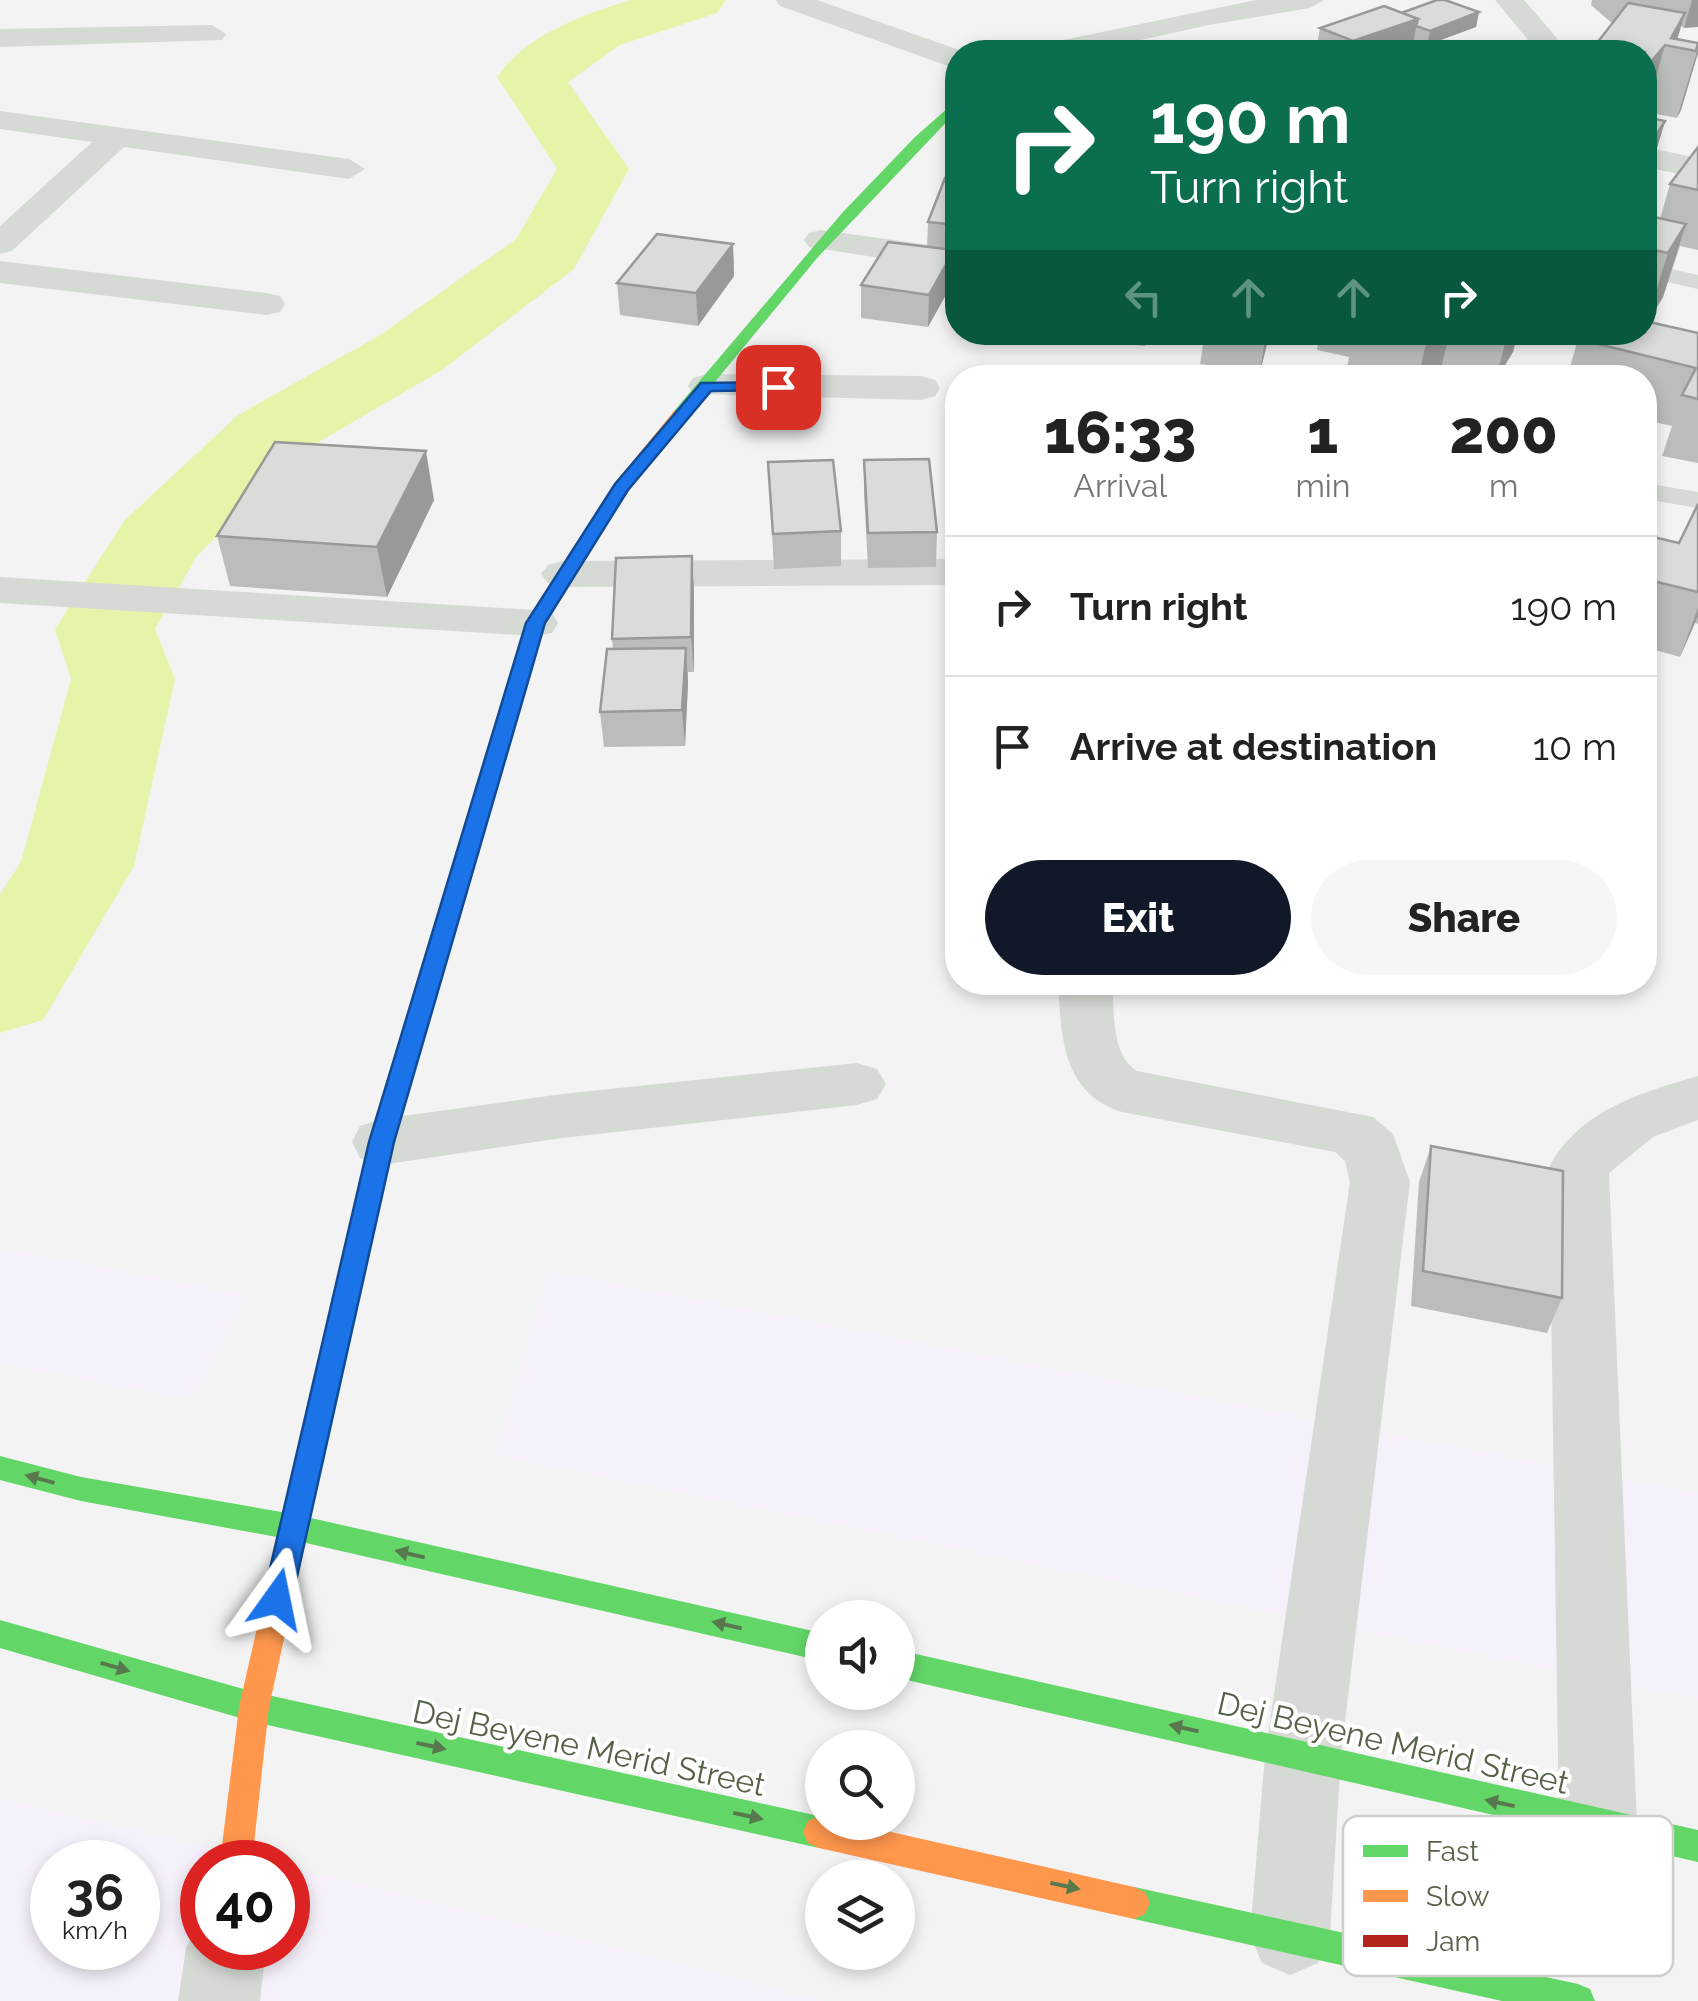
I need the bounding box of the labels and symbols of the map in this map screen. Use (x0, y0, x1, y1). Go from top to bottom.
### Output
pin (736, 345, 821, 430)
one-way arrow (25, 1470, 56, 1486)
one-way arrow (394, 1546, 425, 1561)
position arrow (225, 1547, 329, 1651)
one-way arrow (711, 1617, 742, 1633)
one-way arrow (101, 1660, 131, 1675)
street label: Dej Beyene Merid Street (1214, 1684, 1573, 1801)
street label: Dej Beyene Merid Street (410, 1692, 769, 1803)
one-way arrow (1168, 1720, 1199, 1735)
one-way arrow (415, 1739, 446, 1754)
one-way arrow (1484, 1794, 1515, 1810)
one-way arrow (733, 1808, 764, 1824)
legend (1343, 1816, 1673, 1976)
text: Fast (1426, 1835, 1479, 1868)
speed limit sign: 40 (180, 1840, 310, 1970)
one-way arrow (1050, 1878, 1081, 1894)
text: Slow (1426, 1880, 1490, 1913)
text: Jam (1426, 1925, 1480, 1958)

